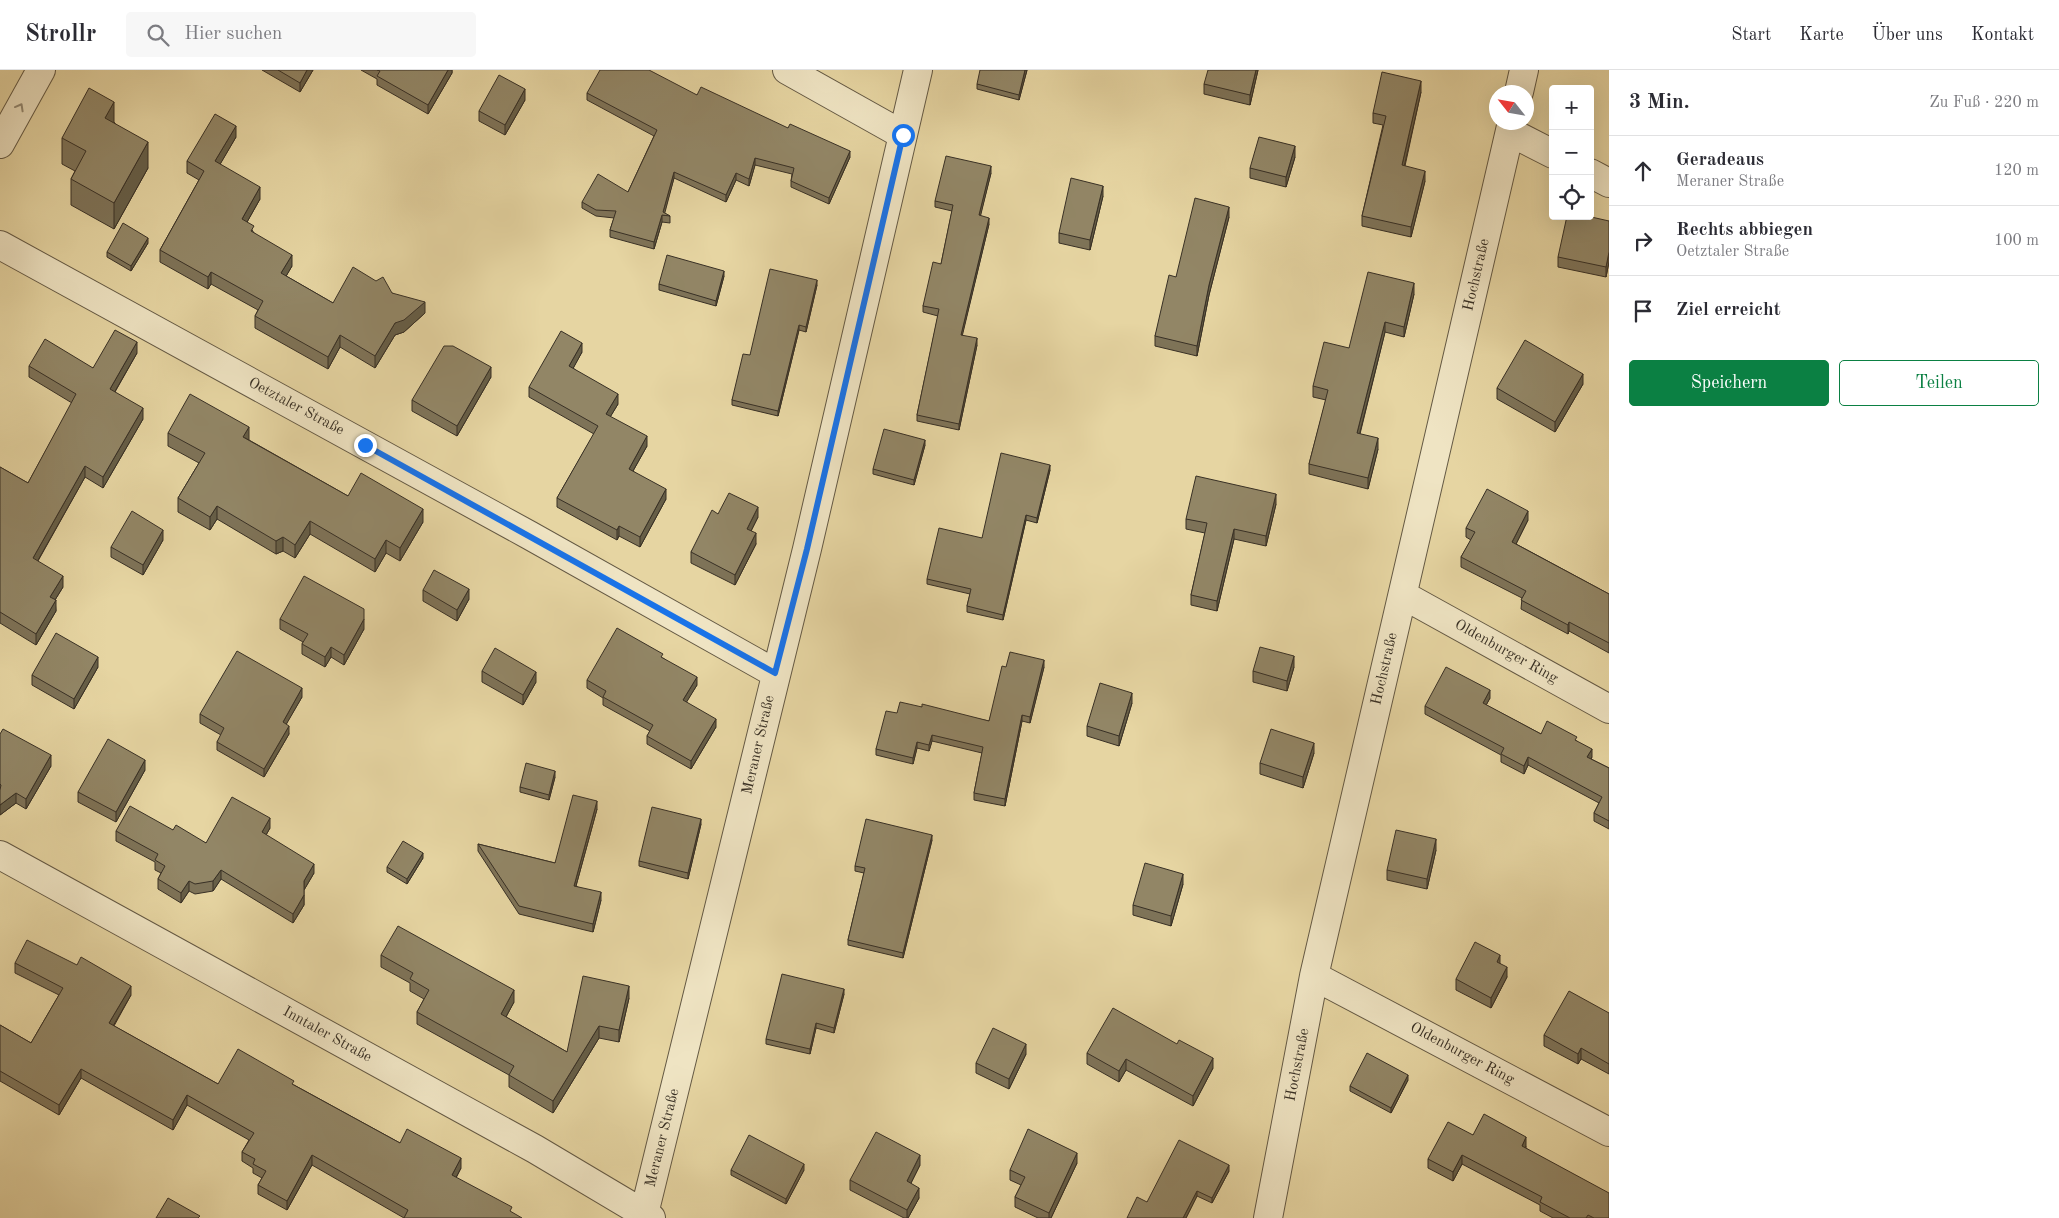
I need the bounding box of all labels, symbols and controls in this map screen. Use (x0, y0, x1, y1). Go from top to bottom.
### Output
search box (126, 12, 476, 57)
icon: search (144, 21, 172, 49)
text: Strollr (25, 23, 96, 47)
text: Hier suchen (184, 25, 282, 44)
text: Start (1731, 26, 1771, 44)
text: Karte (1799, 26, 1844, 44)
text: Über uns (1872, 26, 1943, 44)
text: Kontakt (1971, 26, 2034, 44)
north arrow (1489, 85, 1534, 130)
map controls (1549, 85, 1594, 220)
button: + (1549, 85, 1594, 130)
text: 3 Min. (1629, 92, 1690, 113)
text: Zu Fuß · 220 m (1929, 95, 2039, 111)
one-way arrow (14, 103, 24, 112)
route start (892, 124, 915, 147)
button: − (1549, 130, 1594, 175)
text: Geradeaus (1676, 151, 1764, 170)
icon: ahead (1629, 157, 1657, 185)
text: 120 m (1994, 163, 2039, 179)
text: Meraner Straße (1676, 174, 1784, 190)
button: locate (1549, 175, 1594, 220)
text: Rechts abbiegen (1676, 221, 1813, 240)
icon: right (1629, 227, 1657, 255)
text: 100 m (1994, 233, 2039, 249)
street label: Hochstraße (1461, 237, 1493, 313)
text: Oetztaler Straße (1676, 244, 1789, 260)
icon: arrive (1629, 297, 1657, 325)
text: Ziel erreicht (1676, 301, 1781, 320)
button: Speichern (1629, 360, 1829, 406)
button: Teilen (1839, 360, 2039, 406)
street label: Oetztaler Straße (246, 375, 346, 439)
route end (354, 434, 377, 457)
street label: Oldenburger Ring (1452, 617, 1560, 687)
street label: Hochstraße (1369, 631, 1401, 707)
street label: Meraner Straße (740, 694, 778, 796)
street label: Inntaler Straße (280, 1004, 374, 1066)
street label: Oldenburger Ring (1407, 1020, 1517, 1088)
street label: Hochstraße (1284, 1027, 1312, 1103)
street label: Meraner Straße (643, 1087, 683, 1189)

